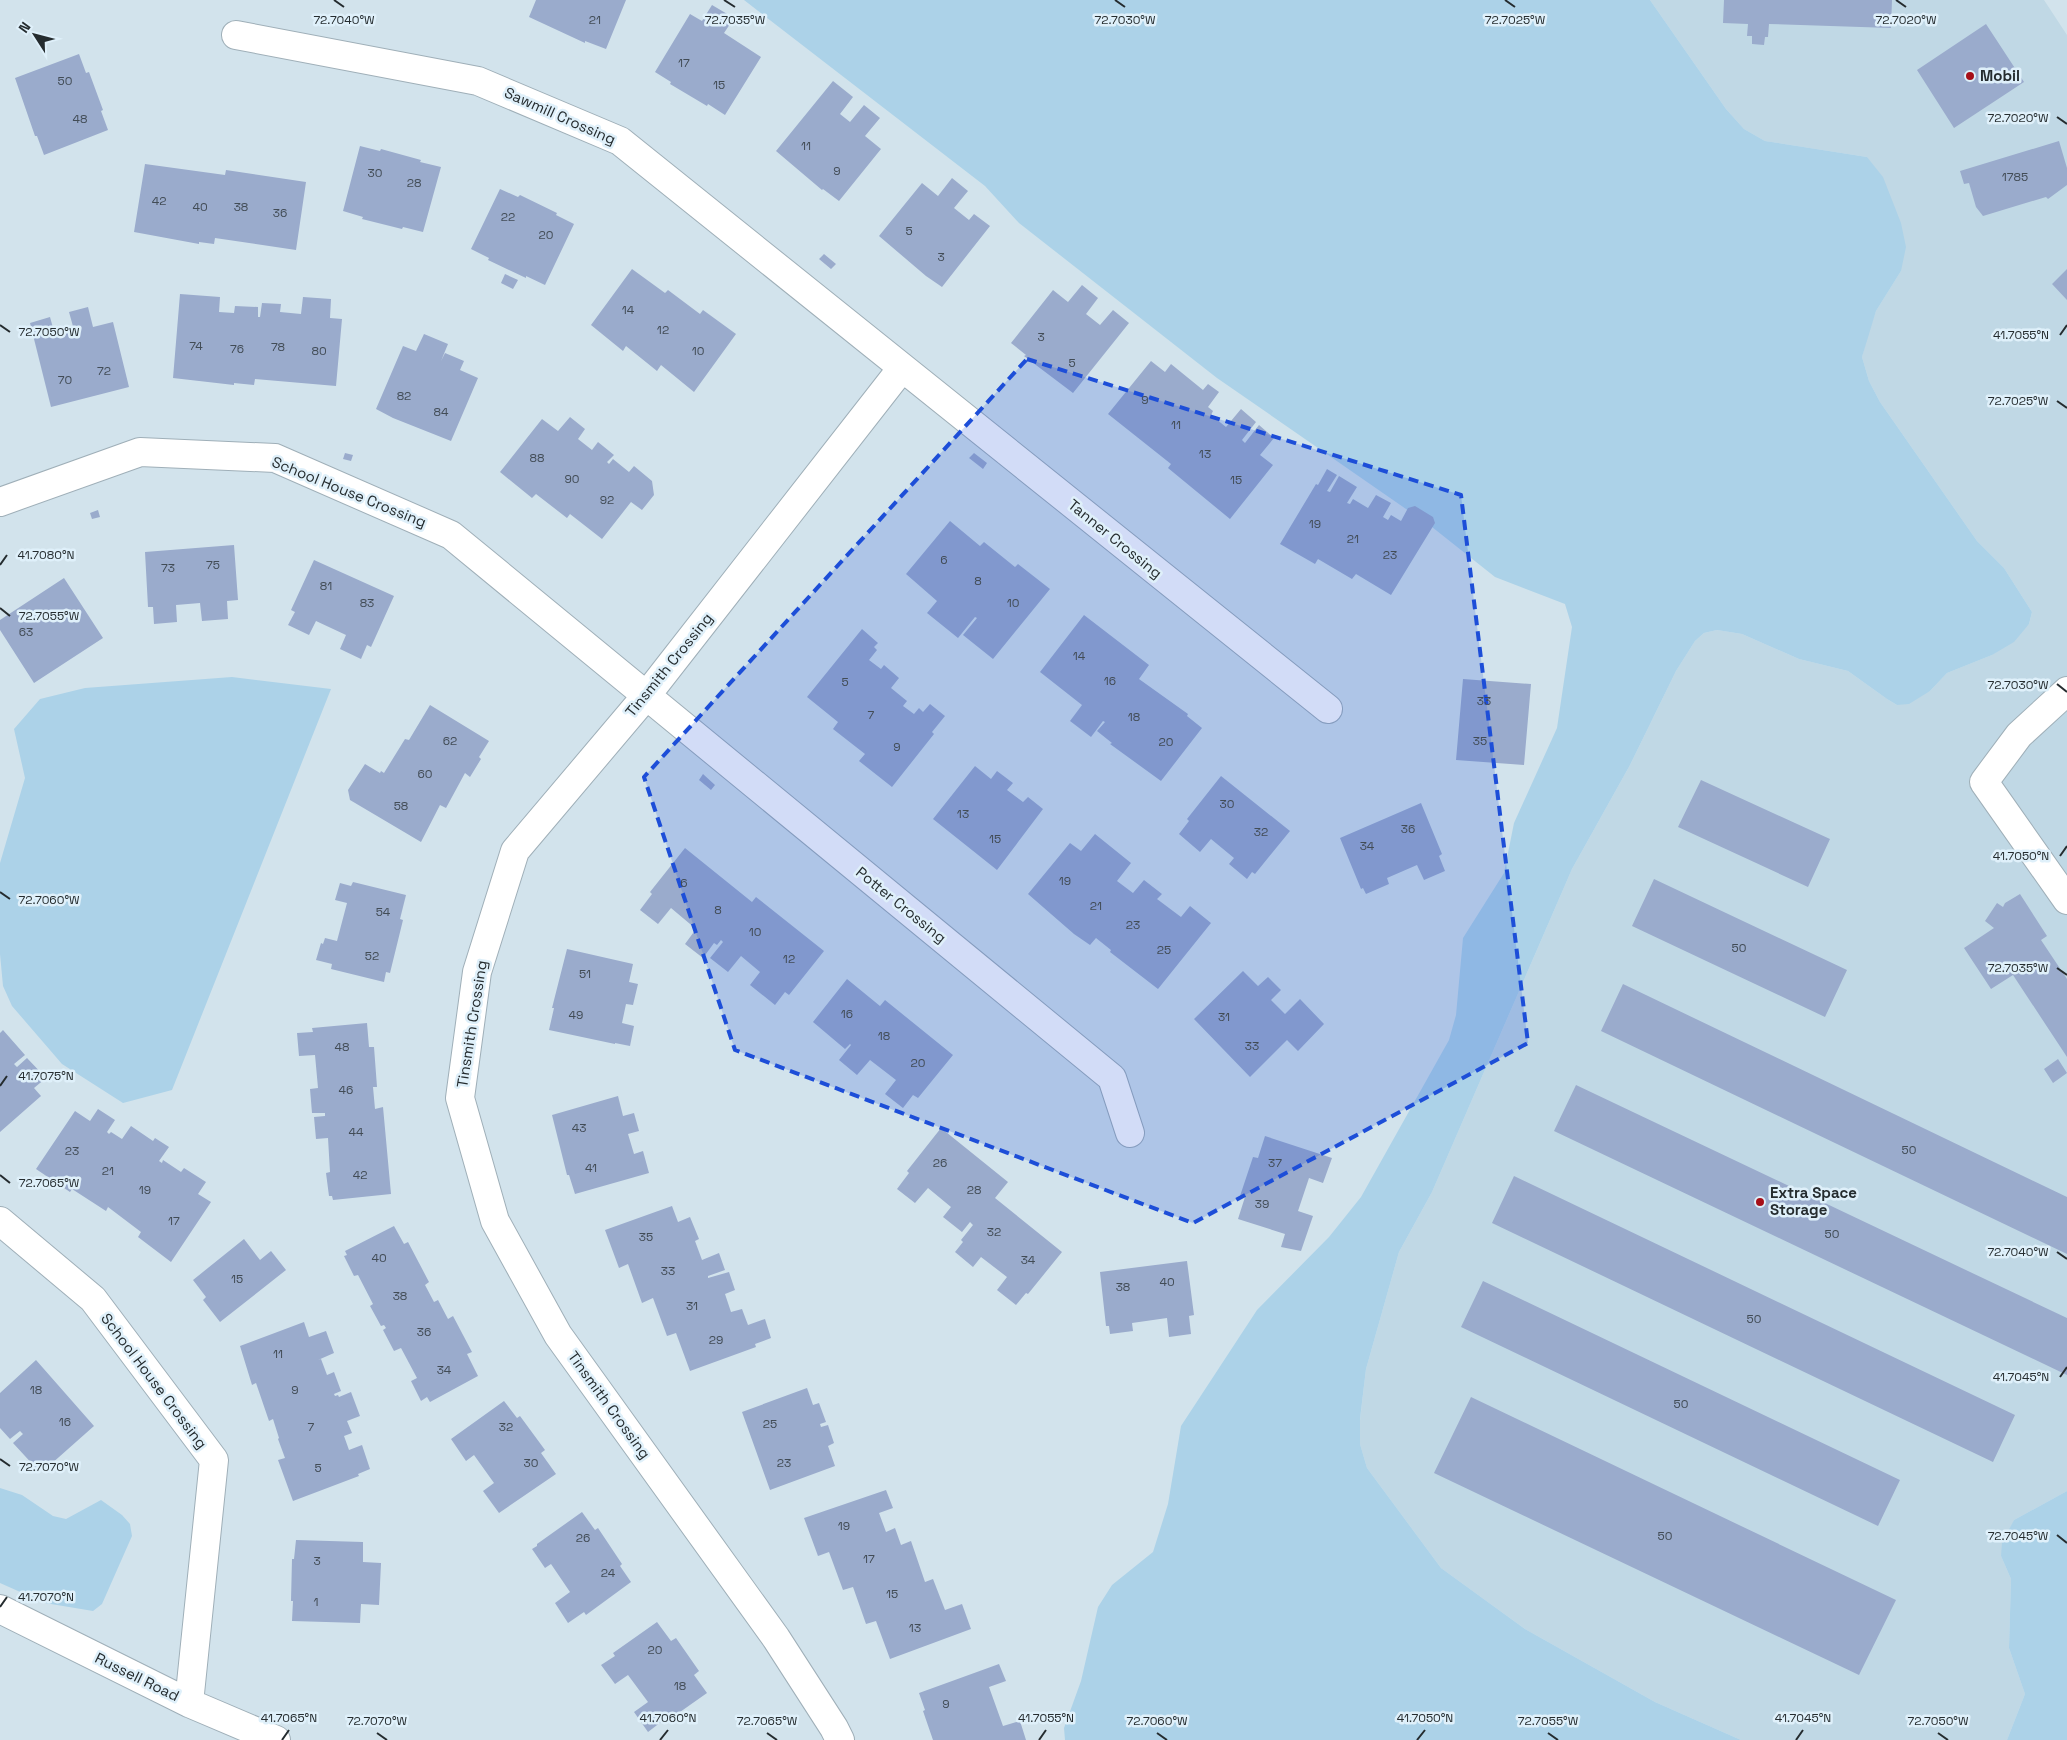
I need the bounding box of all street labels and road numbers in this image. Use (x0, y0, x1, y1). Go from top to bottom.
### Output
street label: Sawmill Crossing (501, 82, 619, 149)
street label: School House Crossing (269, 452, 429, 531)
street label: Tanner Crossing (1064, 495, 1166, 582)
street label: Tinsmith Crossing (621, 609, 716, 721)
street label: Potter Crossing (852, 862, 950, 947)
street label: Tinsmith Crossing (452, 959, 491, 1089)
street label: School House Crossing (97, 1309, 212, 1452)
street label: Tinsmith Crossing (564, 1347, 655, 1462)
street label: Russell Road (92, 1648, 182, 1705)

